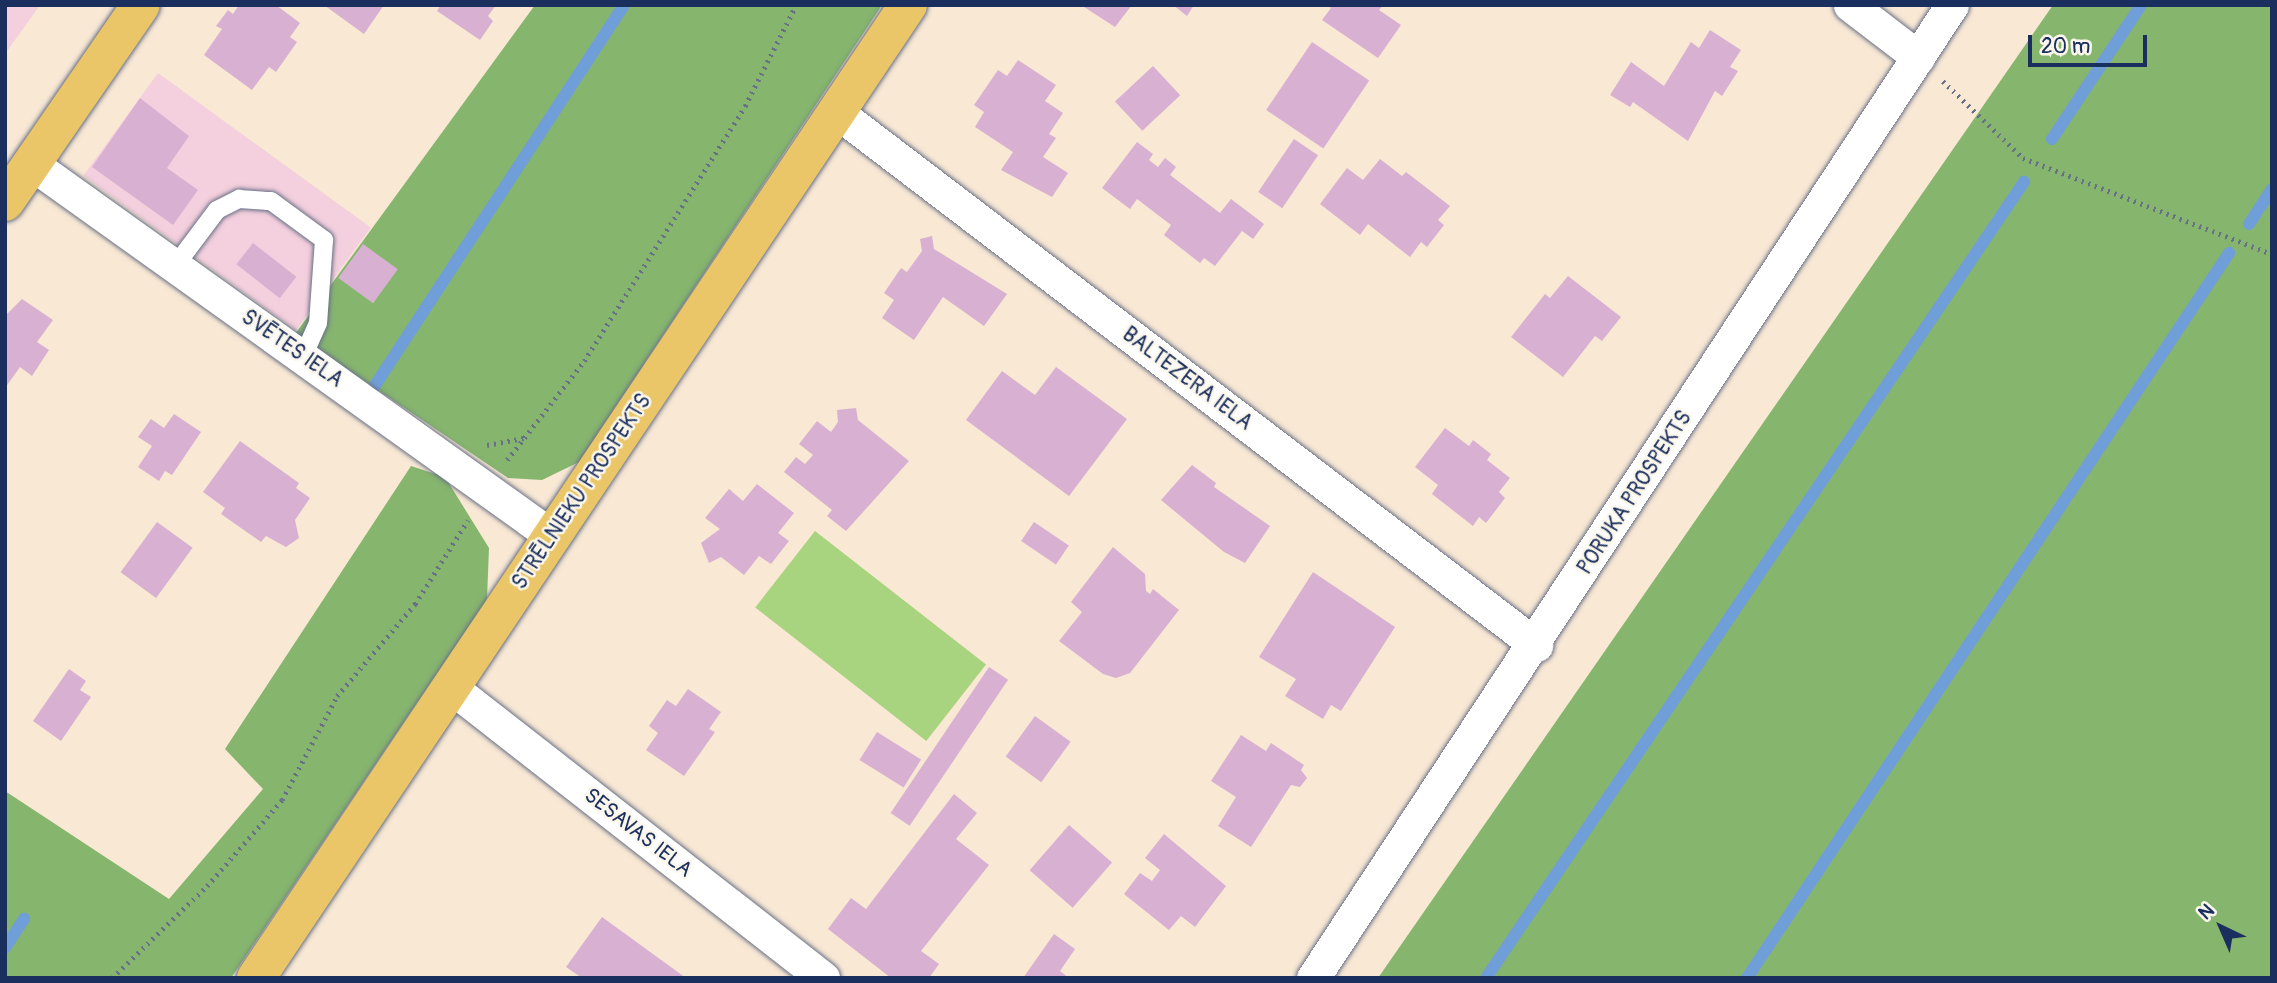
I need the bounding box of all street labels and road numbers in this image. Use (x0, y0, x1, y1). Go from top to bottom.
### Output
street label: SVĒTES IELA (236, 305, 348, 393)
street label: BALTEZERA IELA (1117, 322, 1257, 436)
street label: STRĒLNIEKU PROSPEKTS (507, 390, 657, 594)
street label: PORUKA PROSPEKTS (1573, 406, 1697, 580)
street label: SESAVAS IELA (579, 783, 697, 883)

